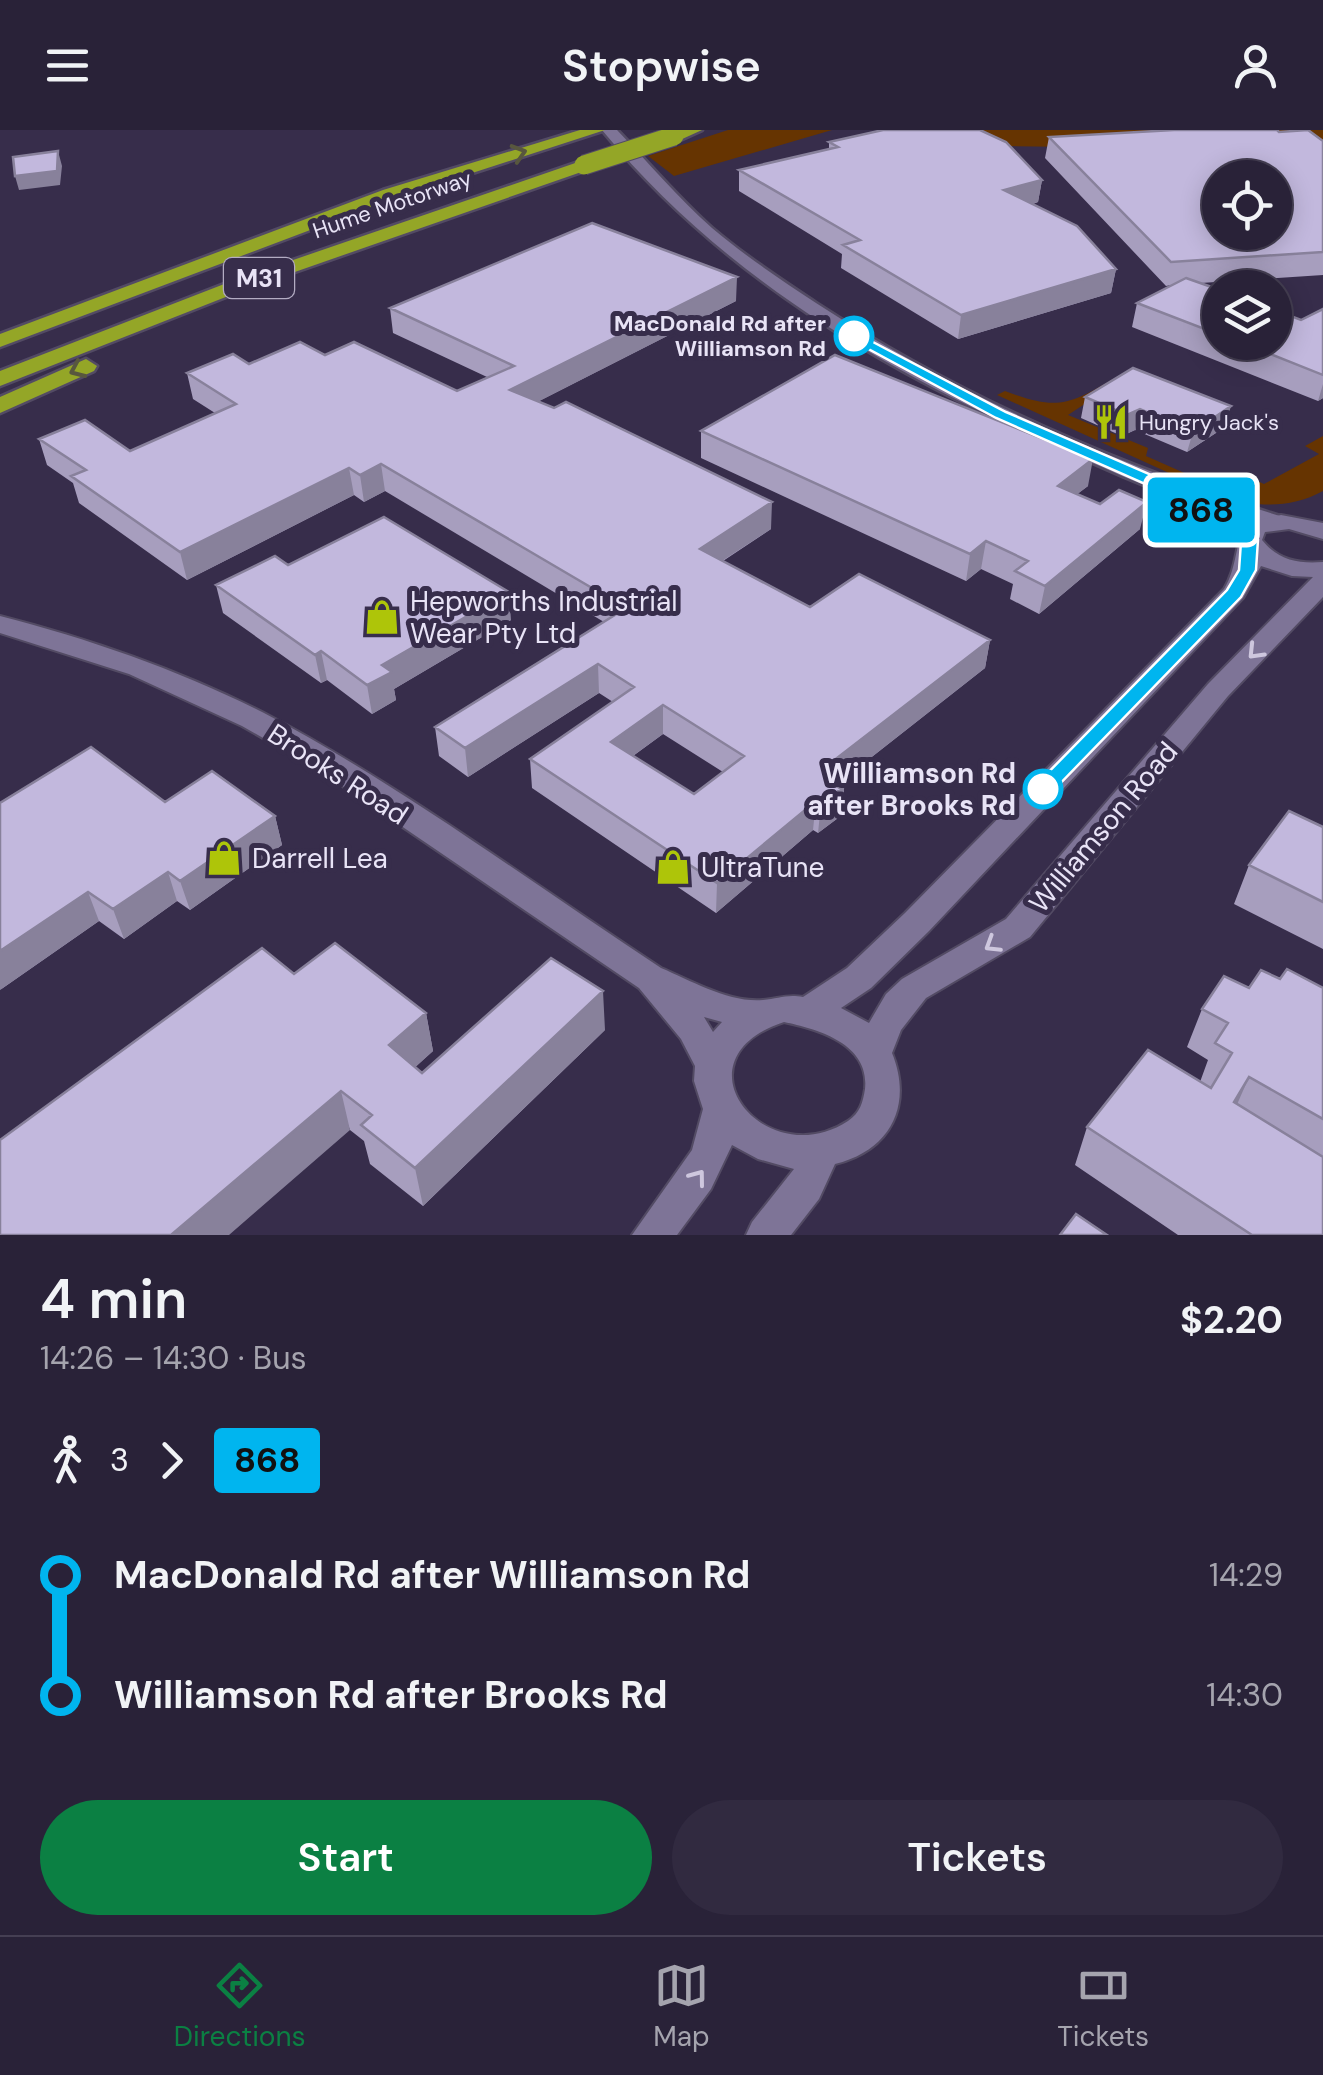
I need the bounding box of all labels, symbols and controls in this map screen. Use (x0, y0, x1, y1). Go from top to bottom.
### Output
text: Stopwise (562, 36, 761, 95)
icon: menu (40, 38, 95, 93)
icon: person (1228, 38, 1283, 93)
one-way arrow (510, 144, 527, 165)
map controls (1202, 160, 1292, 360)
button: locate (1202, 160, 1292, 250)
street label: Hume Motorway (309, 164, 476, 245)
road number: M31 (224, 258, 294, 298)
button: layers (1202, 270, 1292, 360)
place label: MacDonald Rd after Williamson Rd (614, 309, 826, 363)
marker: MacDonald Rd after Williamson Rd (835, 317, 873, 355)
one-way arrow (69, 358, 87, 378)
restaurant icon: Hungry Jack's (1092, 403, 1130, 441)
place label: Hungry Jack's (1139, 408, 1279, 437)
line badge: 868 (1144, 478, 1258, 542)
text: 868 (1168, 487, 1234, 533)
place label: Hepworths Industrial Wear Pty Ltd (410, 583, 678, 652)
shop icon: Hepworths Industrial Wear Pty Ltd (363, 598, 401, 636)
one-way arrow (1249, 640, 1267, 658)
street label: Brooks Road (261, 715, 415, 833)
street label: Williamson Road (1021, 734, 1186, 921)
place label: Williamson Rd after Brooks Rd (807, 755, 1016, 824)
marker: Williamson Rd after Brooks Rd (1024, 770, 1062, 808)
shop icon: Darrell Lea (205, 839, 243, 877)
place label: Darrell Lea (252, 840, 388, 877)
shop icon: UltraTune (654, 848, 692, 886)
place label: UltraTune (701, 849, 824, 886)
one-way arrow (985, 932, 1003, 951)
one-way arrow (686, 1170, 703, 1188)
text: 4 min (40, 1263, 187, 1335)
text: $2.20 (1180, 1295, 1283, 1345)
text: 14:26 – 14:30 · Bus (40, 1337, 307, 1379)
icon: walk (40, 1433, 95, 1488)
icon: forward (144, 1433, 199, 1488)
text: 868 (234, 1437, 300, 1483)
text: 3 (110, 1439, 129, 1481)
text: MacDonald Rd after Williamson Rd (114, 1550, 750, 1600)
text: 14:29 (1209, 1554, 1283, 1596)
text: Williamson Rd after Brooks Rd (114, 1670, 668, 1720)
text: 14:30 (1206, 1674, 1283, 1716)
button: Start (40, 1800, 652, 1915)
button: Tickets (672, 1800, 1283, 1915)
tab: Directions (174, 1958, 306, 2055)
tab: Map (653, 1958, 710, 2055)
tab: Tickets (1057, 1958, 1149, 2055)

